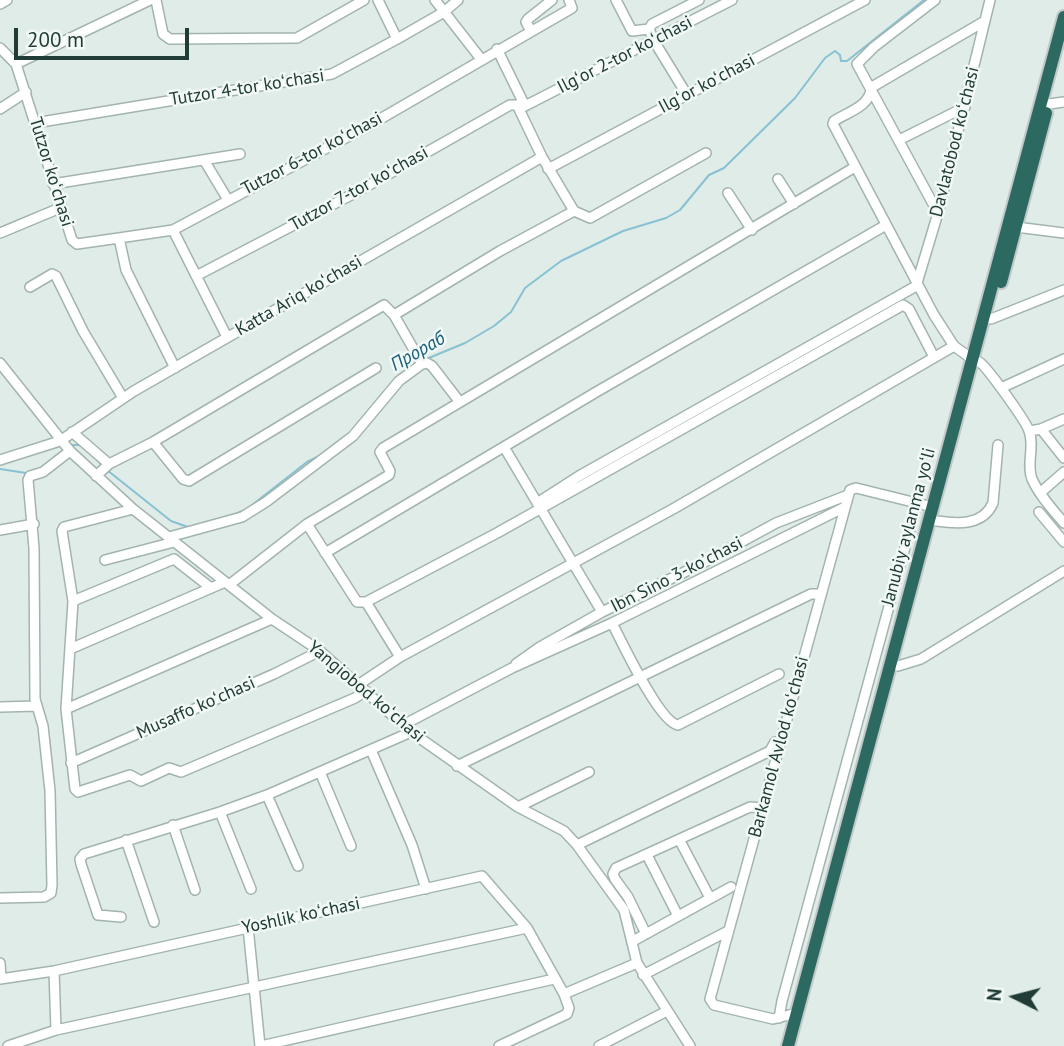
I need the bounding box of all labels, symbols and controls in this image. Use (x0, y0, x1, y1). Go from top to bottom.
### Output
street label: Ilgʻor 2-tor koʻchasi (554, 12, 696, 98)
scale bar (18, 14, 192, 58)
text: 200 m (27, 26, 84, 53)
street label: Ilgʻor koʻchasi (655, 50, 759, 118)
street label: Tutzor 4-tor koʻchasi (168, 65, 326, 111)
street label: Davlatobod koʻchasi (926, 65, 984, 219)
street label: Tutzor 6-tor koʻchasi (238, 108, 386, 200)
street label: Tutzor koʻchasi (24, 115, 78, 229)
street label: Tutzor 7-tor koʻchasi (286, 142, 432, 236)
street label: Katta Ariq koʻchasi (232, 251, 366, 341)
water label: Прораб (387, 327, 449, 377)
street label: Janubiy aylanma yoʻli (877, 445, 941, 609)
street label: Ibn Sino 3-koʼchasi (607, 532, 747, 618)
street label: Yangiobod koʻchasi (303, 637, 429, 747)
street label: Barkamol Avlod koʻchasi (744, 654, 814, 840)
street label: Musaffo koʻchasi (133, 672, 259, 744)
street label: Yoshlik koʻchasi (240, 893, 362, 939)
north arrow (980, 962, 1050, 1032)
text: N (982, 987, 1007, 1002)

